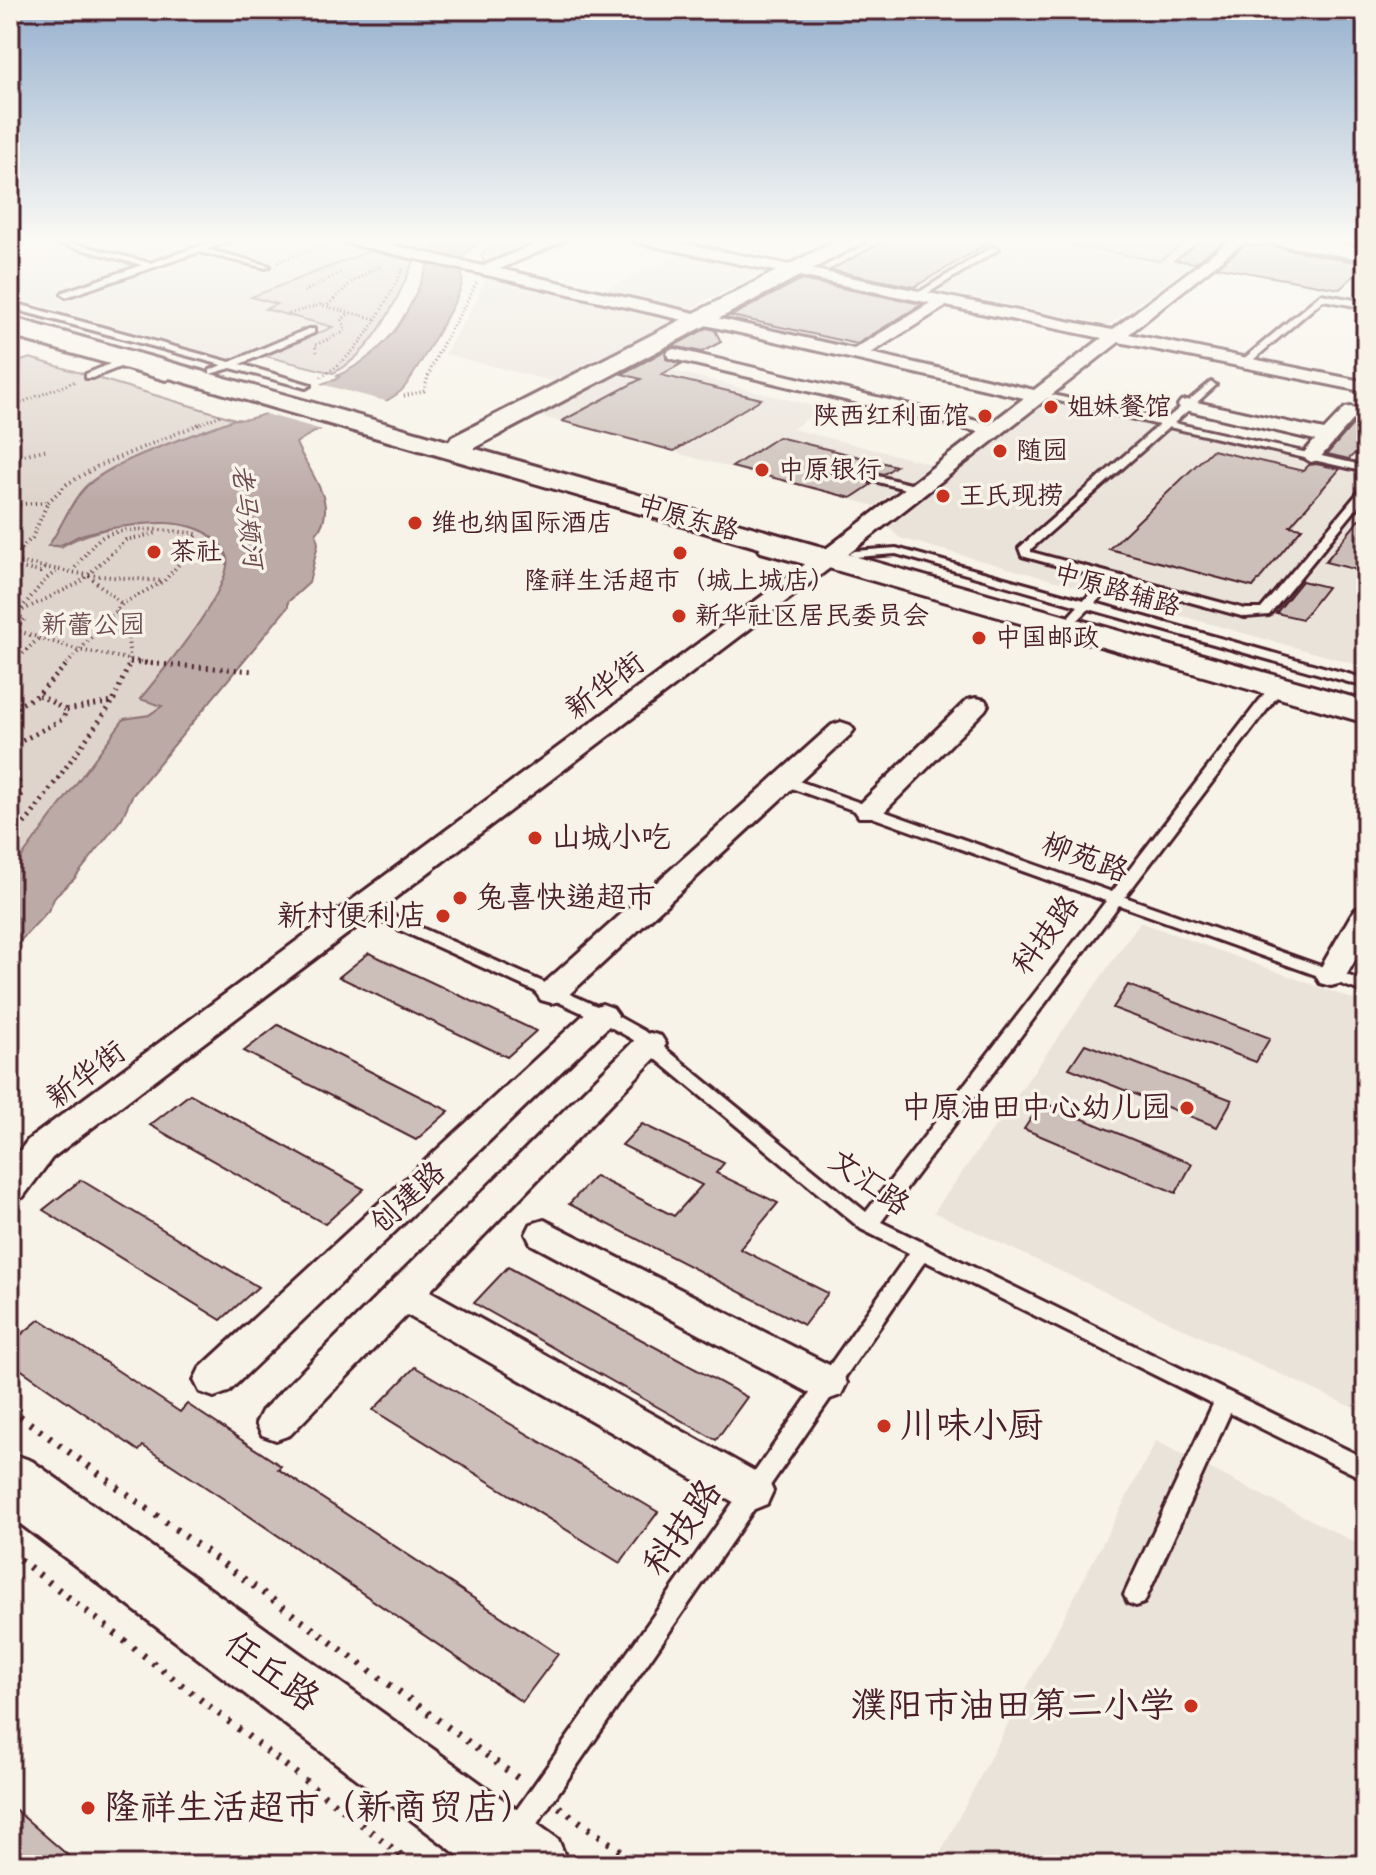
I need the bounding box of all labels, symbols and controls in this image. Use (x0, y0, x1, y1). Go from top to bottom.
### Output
place label: 姐妹餐馆 (1067, 389, 1171, 425)
place label: 陕西红利面馆 (813, 398, 969, 434)
marker: 姐妹餐馆 (1042, 398, 1060, 416)
marker: 陕西红利面馆 (976, 407, 994, 425)
place label: 随园 (1016, 433, 1068, 469)
marker: 随园 (991, 442, 1009, 460)
place label: 中原银行 (778, 452, 882, 488)
marker: 中原银行 (753, 461, 771, 479)
water label: 老马颊河 (223, 462, 272, 574)
place label: 王氏现捞 (959, 478, 1063, 514)
street label: 中原东路 (633, 486, 743, 550)
marker: 王氏现捞 (934, 487, 952, 505)
place label: 维也纳国际酒店 (431, 505, 613, 541)
marker: 维也纳国际酒店 (406, 514, 424, 532)
place label: 茶社 (170, 534, 222, 570)
marker: 茶社 (145, 543, 163, 561)
marker: 隆祥生活超市（城上城店） (671, 544, 689, 562)
street label: 中原路辅路 (1050, 555, 1184, 625)
place label: 隆祥生活超市（城上城店） (524, 563, 836, 599)
place label: 新华社区居民委员会 (695, 598, 929, 634)
park label: 新蕾公园 (41, 607, 145, 643)
marker: 新华社区居民委员会 (670, 607, 688, 625)
place label: 中国邮政 (995, 620, 1099, 656)
marker: 中国邮政 (970, 629, 988, 647)
street label: 新华街 (556, 642, 654, 730)
place label: 山城小吃 (551, 817, 671, 859)
street label: 柳苑路 (1036, 823, 1134, 893)
marker: 山城小吃 (526, 829, 544, 847)
place label: 兔喜快递超市 (476, 877, 656, 919)
street label: 科技路 (1002, 886, 1090, 984)
marker: 兔喜快递超市 (451, 889, 469, 907)
place label: 新村便利店 (277, 895, 427, 937)
marker: 新村便利店 (434, 907, 452, 925)
street label: 新华街 (37, 1031, 135, 1119)
place label: 中原油田中心幼儿园 (901, 1087, 1171, 1129)
marker: 中原油田中心幼儿园 (1178, 1099, 1196, 1117)
street label: 文汇路 (820, 1140, 918, 1226)
street label: 创建路 (361, 1152, 455, 1244)
place label: 川味小厨 (900, 1401, 1044, 1452)
marker: 川味小厨 (875, 1417, 893, 1435)
street label: 科技路 (631, 1469, 735, 1587)
street label: 任丘路 (212, 1620, 330, 1724)
place label: 濮阳市油田第二小学 (851, 1681, 1175, 1732)
marker: 濮阳市油田第二小学 (1182, 1697, 1200, 1715)
place label: 隆祥生活超市（新商贸店） (104, 1783, 536, 1834)
marker: 隆祥生活超市（新商贸店） (79, 1799, 97, 1817)

